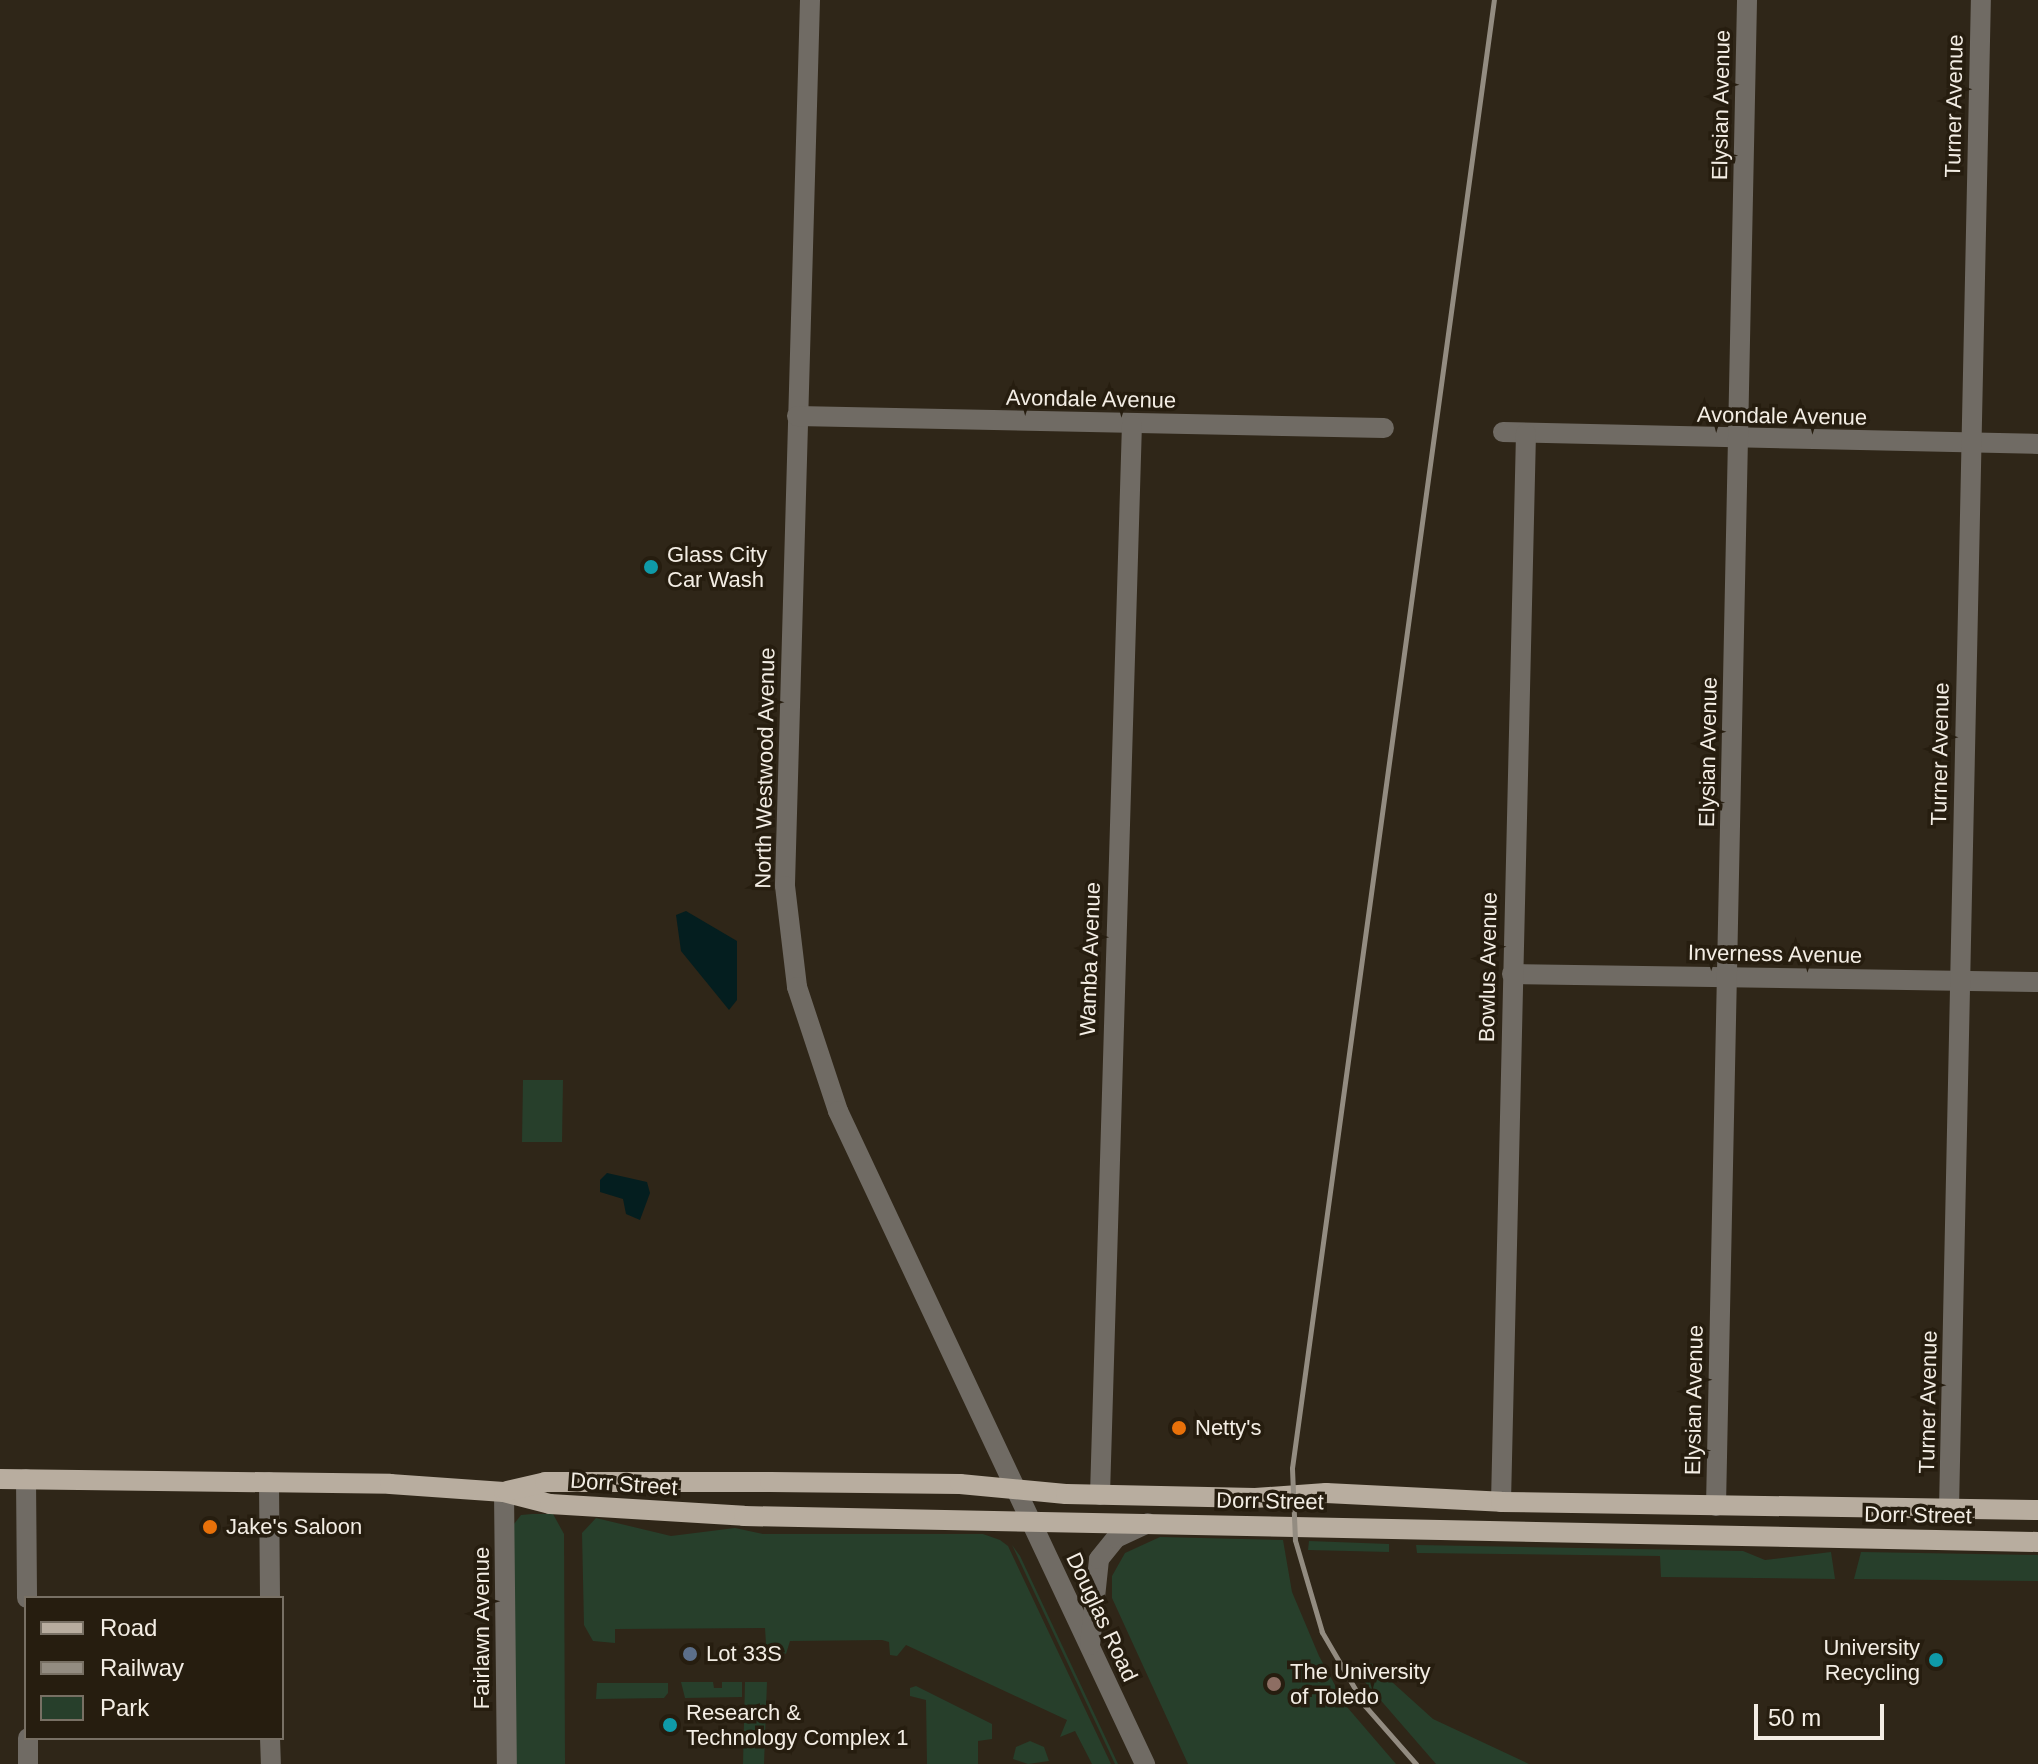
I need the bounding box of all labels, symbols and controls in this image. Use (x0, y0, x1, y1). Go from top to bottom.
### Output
street label: Elysian Avenue (1706, 29, 1736, 181)
street label: Turner Avenue (1940, 34, 1968, 178)
street label: Avondale Avenue (1005, 384, 1177, 414)
street label: Avondale Avenue (1696, 401, 1868, 431)
place label: Glass City Car Wash (667, 541, 767, 592)
marker: Glass City Car Wash (642, 558, 660, 576)
street label: North Westwood Avenue (750, 647, 780, 889)
street label: Elysian Avenue (1693, 676, 1723, 828)
street label: Turner Avenue (1926, 682, 1954, 826)
street label: Wamba Avenue (1074, 881, 1106, 1037)
street label: Bowlus Avenue (1473, 891, 1503, 1043)
street label: Inverness Avenue (1687, 939, 1863, 969)
street label: Elysian Avenue (1679, 1324, 1709, 1476)
street label: Turner Avenue (1914, 1330, 1942, 1474)
place label: Netty's (1195, 1415, 1262, 1441)
marker: Netty's (1170, 1419, 1188, 1437)
street label: Dorr Street (569, 1467, 679, 1501)
street label: Dorr Street (1216, 1487, 1324, 1515)
street label: Dorr Street (1864, 1501, 1972, 1529)
place label: Jake's Saloon (226, 1514, 362, 1540)
marker: Jake's Saloon (201, 1518, 219, 1536)
street label: Fairlawn Avenue (469, 1546, 495, 1710)
street label: Douglas Road (1061, 1548, 1143, 1686)
legend (24, 1596, 284, 1740)
text: Road (100, 1614, 157, 1641)
place label: University Recycling (1823, 1634, 1920, 1686)
place label: Lot 33S (706, 1641, 782, 1667)
marker: Lot 33S (681, 1645, 699, 1663)
marker: University Recycling (1927, 1651, 1945, 1669)
text: Railway (100, 1654, 184, 1681)
place label: The University of Toledo (1290, 1658, 1431, 1710)
marker: The University of Toledo (1265, 1675, 1283, 1693)
scale bar (1758, 1688, 1888, 1738)
text: Park (100, 1694, 149, 1721)
place label: Research & Technology Complex 1 (686, 1699, 909, 1750)
text: 50 m (1768, 1704, 1821, 1731)
marker: Research & Technology Complex 1 (661, 1716, 679, 1734)

